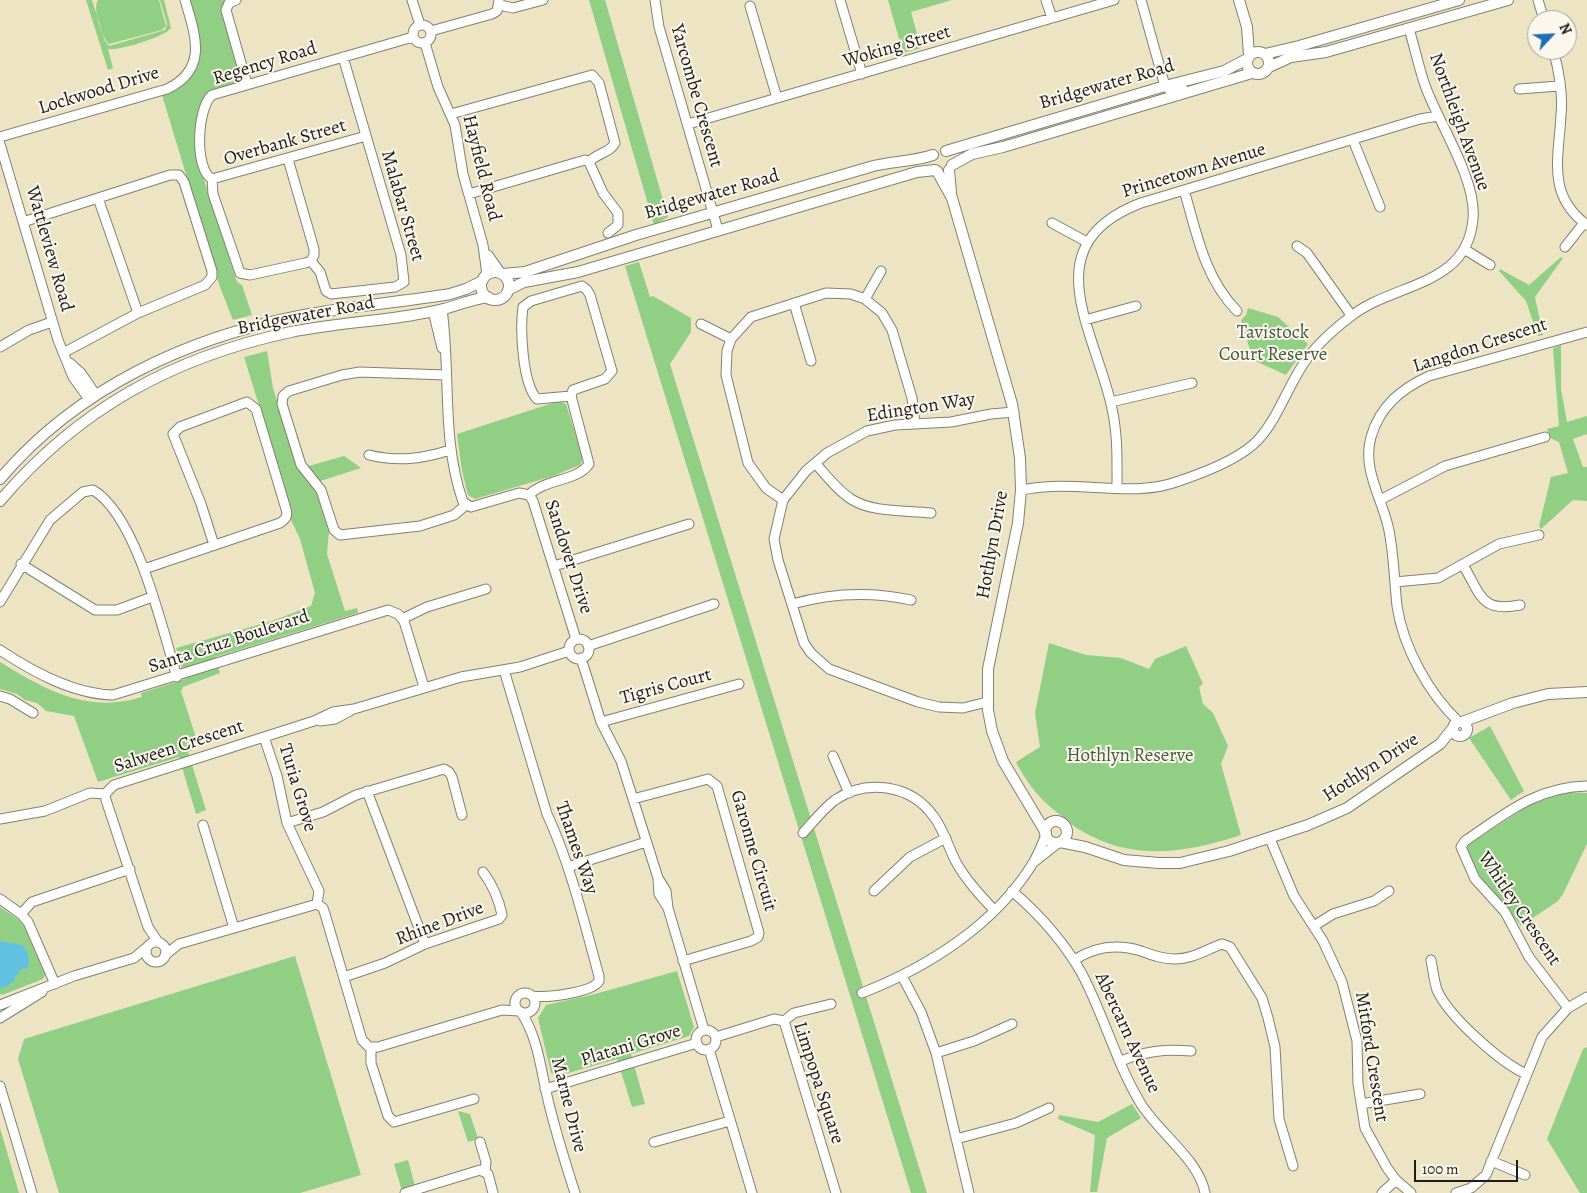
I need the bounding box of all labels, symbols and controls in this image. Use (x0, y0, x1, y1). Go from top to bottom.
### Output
north arrow (1527, 10, 1577, 60)
text: N (1554, 20, 1576, 38)
street label: Woking Street (841, 21, 953, 73)
street label: Yarcombe Crescent (665, 22, 727, 170)
street label: Regency Road (210, 37, 320, 91)
street label: Northleigh Avenue (1423, 50, 1495, 194)
street label: Bridgewater Road (1037, 55, 1177, 115)
street label: Lockwood Drive (36, 62, 162, 120)
street label: Hayfield Road (457, 112, 505, 224)
street label: Overbank Street (221, 115, 349, 171)
street label: Princetown Avenue (1119, 138, 1269, 204)
street label: Malabar Street (375, 148, 429, 264)
street label: Bridgewater Road (642, 165, 782, 225)
street label: Wattleview Road (20, 183, 78, 315)
street label: Bridgewater Road (235, 292, 377, 340)
street label: Langdon Crescent (1410, 314, 1550, 378)
park label: Tavistock Court Reserve (1219, 322, 1327, 366)
street label: Edington Way (865, 388, 977, 428)
street label: Hothlyn Drive (972, 489, 1014, 601)
street label: Sandover Drive (539, 497, 597, 617)
street label: Santa Cruz Boulevard (146, 605, 312, 679)
street label: Tigris Court (618, 664, 714, 710)
street label: Salween Crescent (111, 715, 247, 779)
street label: Hothlyn Drive (1319, 729, 1423, 807)
street label: Turia Grove (273, 741, 321, 835)
park label: Hothlyn Reserve (1066, 745, 1194, 767)
street label: Garonne Circuit (725, 788, 781, 914)
street label: Thames Way (550, 799, 602, 897)
street label: Whitley Crescent (1473, 848, 1565, 970)
street label: Rhine Drive (393, 897, 487, 951)
street label: Abercarn Avenue (1089, 969, 1165, 1097)
street label: Mitford Crescent (1349, 990, 1393, 1124)
street label: Limpopa Square (788, 1019, 848, 1147)
street label: Platani Grove (578, 1020, 684, 1072)
street label: Marne Drive (545, 1055, 591, 1155)
scale bar (1417, 1150, 1521, 1182)
text: 100 m (1422, 1159, 1459, 1179)

